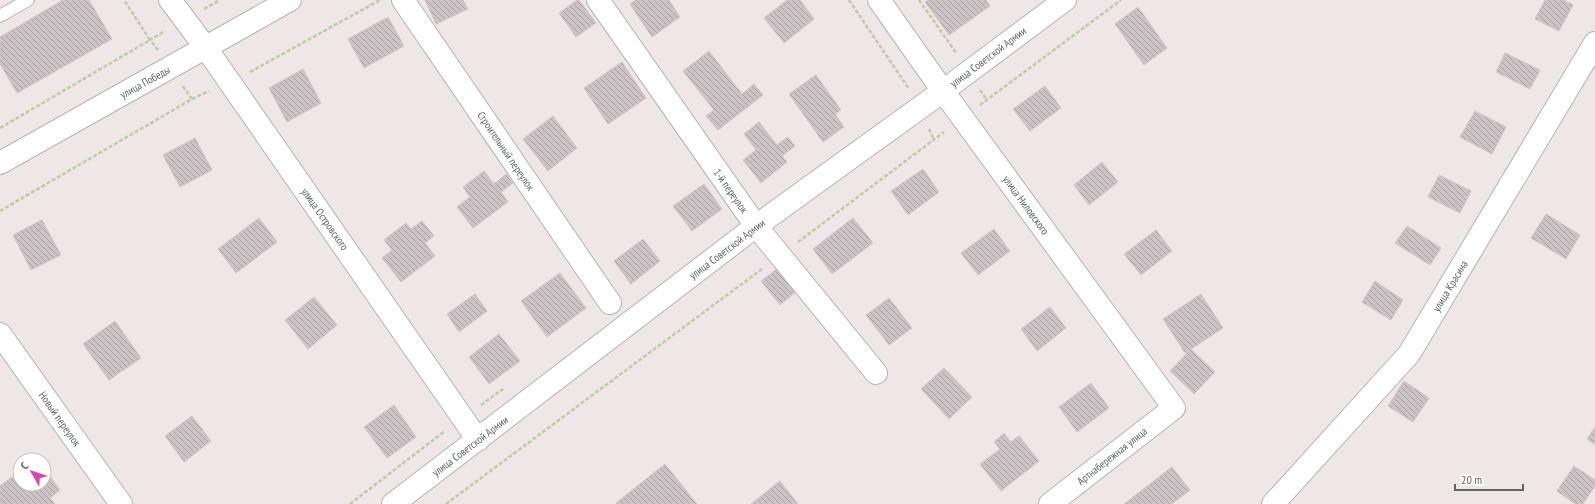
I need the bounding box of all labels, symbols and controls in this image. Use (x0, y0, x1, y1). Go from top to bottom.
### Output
street label: улица Советской Армии (947, 24, 1029, 90)
street label: улица Победы (117, 62, 173, 102)
street label: Строительный переулок (474, 109, 538, 194)
street label: 1-й переулок (711, 166, 752, 217)
street label: улица Ниловского (1000, 173, 1052, 238)
street label: улица Островского (298, 185, 352, 253)
street label: улица Советской Армии (686, 216, 768, 282)
street label: улица Красина (1429, 258, 1471, 314)
street label: Новый переулок (36, 389, 85, 450)
street label: улица Советской Армии (429, 413, 511, 479)
street label: Артнабережная улица (1074, 424, 1150, 488)
north arrow (12, 452, 52, 492)
text: С (17, 459, 31, 472)
scale bar (1455, 466, 1523, 492)
text: 20 m (1461, 472, 1482, 487)

